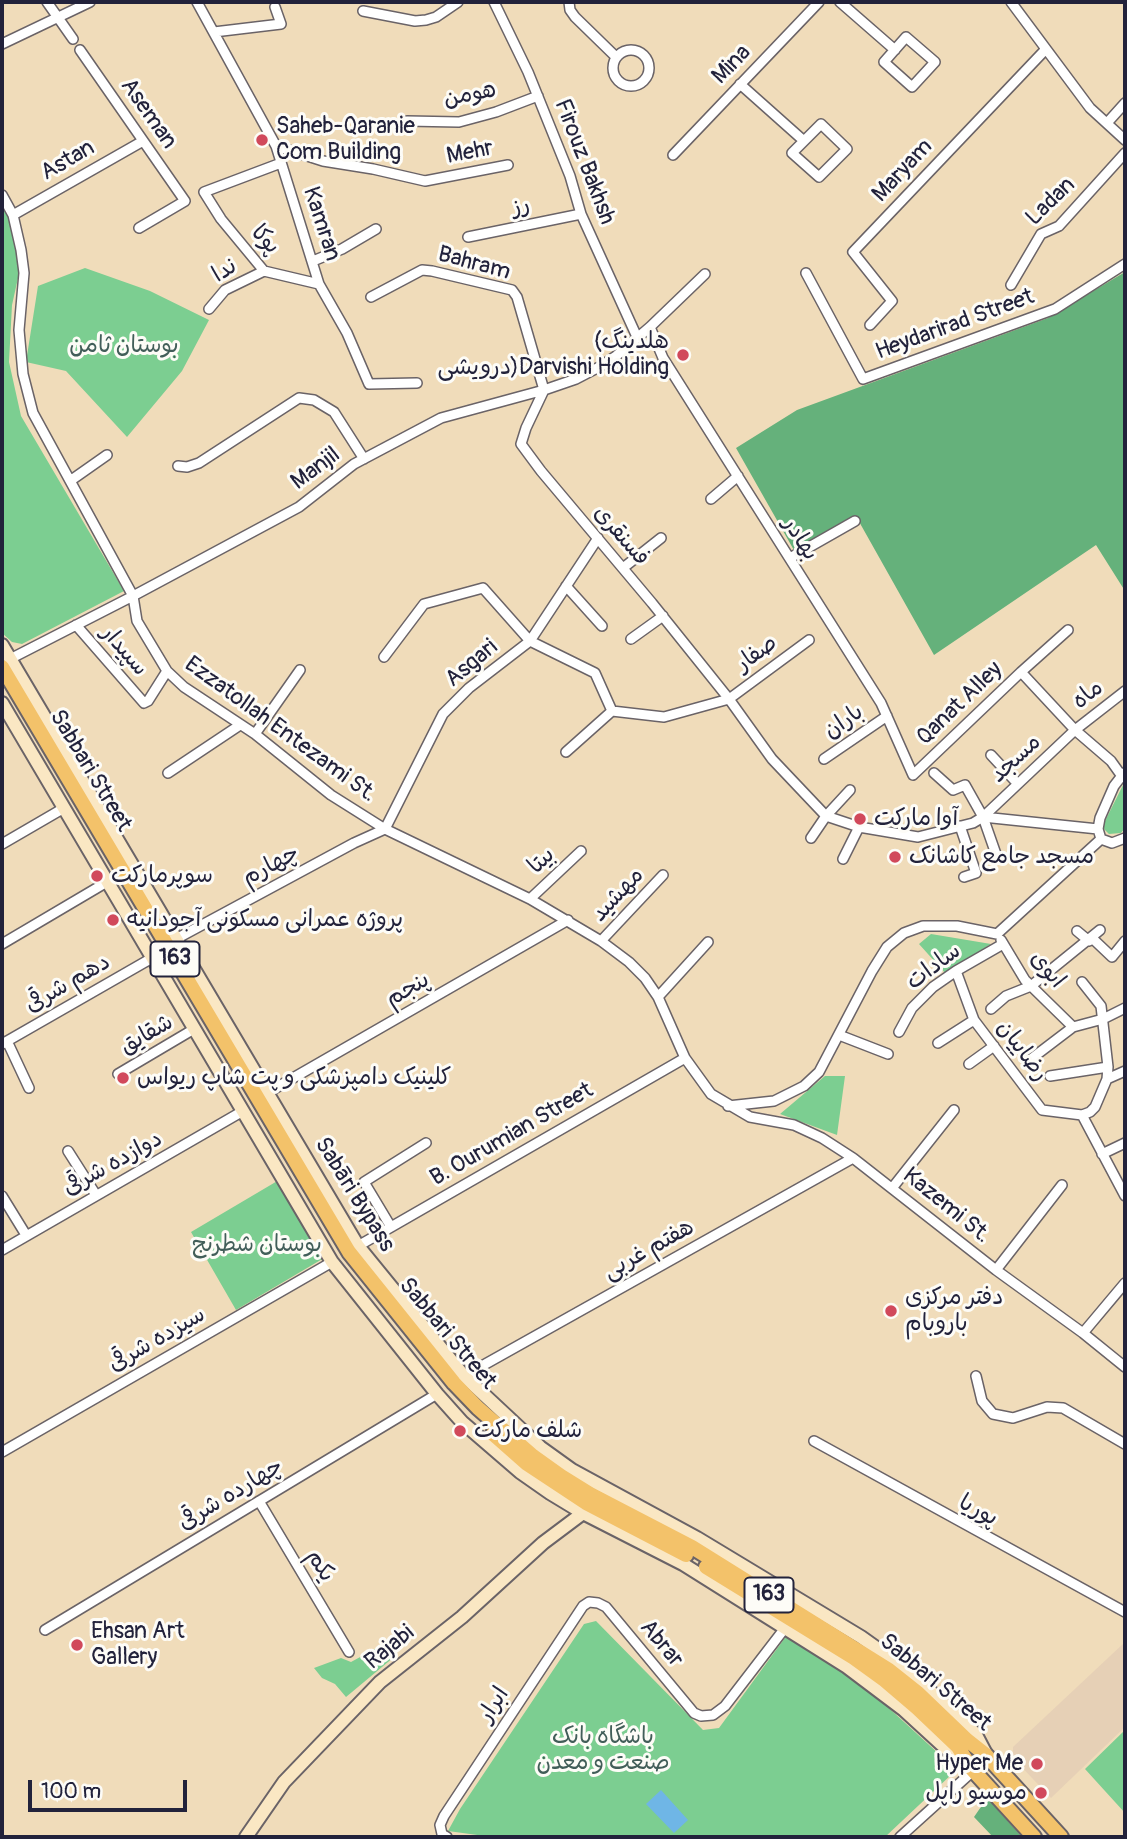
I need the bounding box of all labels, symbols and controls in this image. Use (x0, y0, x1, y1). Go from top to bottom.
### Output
street label: Mina (707, 40, 757, 90)
street label: Aseman (114, 73, 182, 155)
street label: هومن (441, 76, 499, 114)
street label: Firouz Bakhsh (548, 96, 620, 228)
place label: Saheb-Qaranie Com Building (276, 113, 415, 167)
marker: Saheb-Qaranie Com Building (254, 132, 270, 148)
street label: Maryam (867, 134, 939, 208)
street label: Astan (36, 135, 100, 187)
street label: Mehr (444, 135, 496, 171)
street label: Ladan (1021, 172, 1081, 232)
street label: Kamran (296, 183, 346, 265)
street label: رز (510, 192, 532, 222)
street label: پوکا (245, 220, 285, 260)
street label: Bahram (435, 241, 513, 287)
street label: ندا (207, 253, 243, 289)
street label: Heydarirad Street (872, 284, 1038, 366)
place label: (هلدینگ درویشی)Darvishi Holding (437, 328, 669, 382)
park label: بوستان ثامن (69, 332, 179, 360)
marker: (هلدینگ درویشی)Darvishi Holding (675, 347, 691, 363)
street label: Manjil (286, 442, 346, 496)
street label: فسنقری (587, 500, 655, 572)
street label: بهادر (776, 512, 824, 566)
street label: سپیدار (95, 620, 153, 682)
street label: صفار (731, 630, 783, 678)
street label: Asgari (440, 634, 504, 694)
street label: Ezzatollah Entezami St. (179, 651, 381, 809)
street label: Qanat Alley (911, 656, 1009, 752)
street label: ماه (1067, 674, 1109, 716)
street label: باران (819, 699, 869, 745)
street label: Sabbari Street (43, 705, 137, 837)
street label: مسجد (985, 729, 1047, 789)
place label: آوا مارکت (874, 805, 958, 833)
marker: آوا مارکت (852, 811, 868, 827)
street label: چهارم (238, 840, 304, 892)
street label: بیتا (523, 842, 561, 880)
place label: مسجد جامع کاشانک (909, 843, 1094, 871)
marker: مسجد جامع کاشانک (887, 849, 903, 865)
place label: سوپرمارکت (111, 862, 213, 890)
street label: مهشید (586, 862, 650, 928)
marker: سوپرمارکت (89, 868, 105, 884)
place label: پروژه عمرانی مسکونی آجودانیه (127, 906, 403, 934)
marker: پروژه عمرانی مسکونی آجودانیه (105, 912, 121, 928)
street label: سادات (901, 938, 967, 996)
road number: 163 (150, 942, 200, 976)
street label: ابوی (1024, 946, 1070, 994)
street label: دهم شرقی (21, 949, 115, 1019)
street label: پنجم (381, 966, 435, 1014)
street label: شقایق (116, 1009, 178, 1061)
street label: رضاییان (990, 1015, 1054, 1087)
place label: کلینیک دامپزشکی و پت شاپ ریواس (137, 1064, 451, 1092)
marker: کلینیک دامپزشکی و پت شاپ ریواس (115, 1070, 131, 1086)
street label: B. Ourumian Street (426, 1077, 598, 1193)
street label: دوازده شرقی (59, 1125, 167, 1203)
street label: Sabāri Bypass (308, 1133, 400, 1257)
street label: Kazemi St. (897, 1162, 995, 1250)
street label: هفتم غربی (599, 1214, 699, 1286)
park label: بوستان شطرنج (192, 1231, 322, 1259)
street label: Sabbari Street (392, 1273, 502, 1395)
place label: دفتر مرکزی باروبام (905, 1284, 1003, 1338)
street label: سیزده شرقی (104, 1301, 210, 1379)
marker: دفتر مرکزی باروبام (883, 1303, 899, 1319)
place label: شلف مارکت (474, 1417, 582, 1445)
marker: شلف مارکت (452, 1423, 468, 1439)
street label: چهارده شرقی (174, 1453, 288, 1537)
street label: پوریا (954, 1489, 1002, 1533)
street label: یکم (300, 1545, 340, 1587)
road number: 163 (744, 1578, 794, 1612)
street label: Abrar (633, 1615, 689, 1673)
place label: Ehsan Art Gallery (91, 1618, 184, 1672)
street label: Rajabi (360, 1620, 420, 1676)
street label: Sabbari Street (874, 1628, 996, 1738)
marker: Ehsan Art Gallery (69, 1637, 85, 1653)
street label: ابرار (473, 1682, 515, 1728)
park label: باشگاه بانک صنعت و معدن (536, 1723, 670, 1777)
place label: Hyper Me (935, 1750, 1023, 1778)
marker: Hyper Me (1029, 1756, 1045, 1772)
scale bar (32, 1766, 191, 1810)
text: 100 m (41, 1778, 101, 1805)
place label: موسیو راپل (926, 1779, 1027, 1807)
marker: موسیو راپل (1033, 1785, 1049, 1801)

